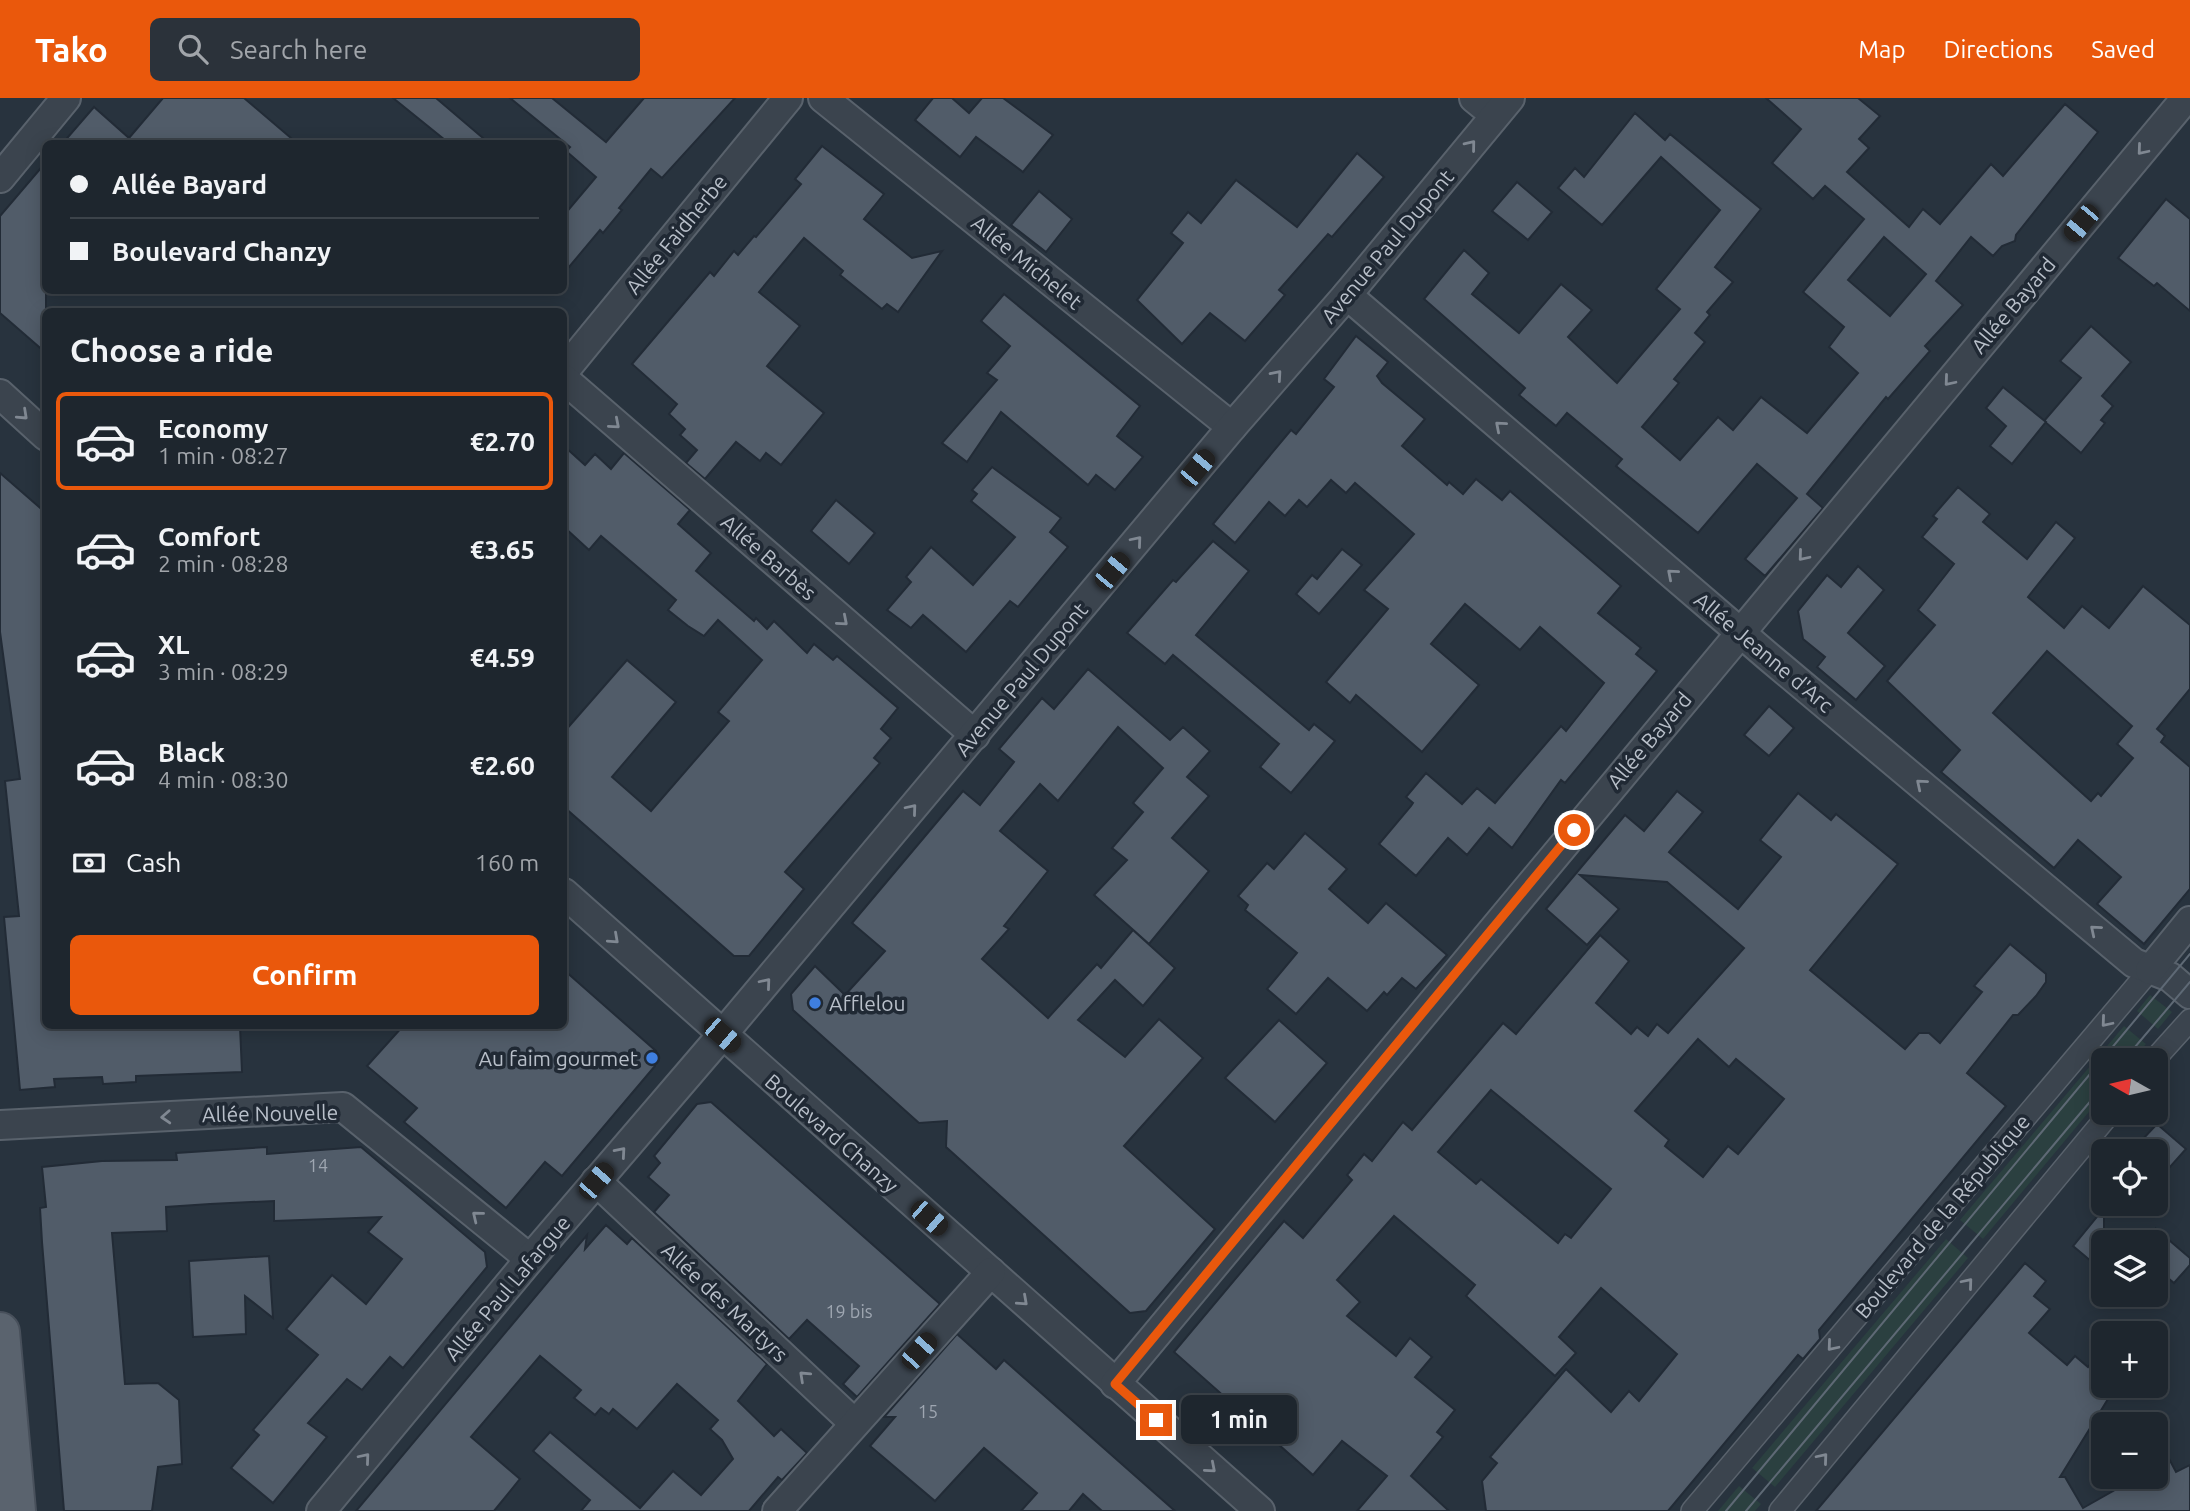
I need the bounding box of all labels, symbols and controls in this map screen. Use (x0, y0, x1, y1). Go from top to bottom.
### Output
search box (150, 18, 640, 81)
icon: search (174, 30, 212, 68)
text: Tako (35, 31, 108, 68)
text: Search here (230, 35, 367, 64)
text: Map (1858, 36, 1905, 63)
text: Directions (1943, 36, 2053, 63)
text: Saved (2091, 36, 2155, 63)
one-way arrow (1462, 141, 1475, 153)
one-way arrow (2137, 142, 2150, 154)
street label: Avenue Paul Dupont (1316, 164, 1458, 328)
text: Allée Bayard (112, 170, 267, 199)
street label: Allée Faidherbe (621, 170, 731, 298)
car (2060, 200, 2103, 246)
street label: Allée Michelet (967, 210, 1087, 314)
text: Boulevard Chanzy (112, 237, 331, 266)
street label: Allée Bayard (1966, 252, 2060, 358)
text: Choose a ride (70, 332, 273, 368)
one-way arrow (1269, 371, 1281, 384)
one-way arrow (1945, 373, 1957, 386)
one-way arrow (15, 407, 28, 419)
icon: car (74, 410, 137, 473)
text: Economy (158, 414, 268, 443)
one-way arrow (607, 416, 620, 428)
one-way arrow (1495, 422, 1508, 434)
text: €2.70 (470, 427, 535, 456)
text: 1 min · 08:27 (158, 443, 289, 468)
car (1176, 445, 1219, 491)
street label: Allée Barbès (717, 509, 821, 605)
icon: car (74, 518, 137, 581)
text: Comfort (158, 522, 261, 551)
text: €3.65 (470, 535, 535, 564)
one-way arrow (1129, 536, 1141, 549)
car (1091, 548, 1134, 594)
one-way arrow (1799, 548, 1812, 561)
text: 2 min · 08:28 (158, 551, 289, 576)
one-way arrow (1668, 570, 1681, 582)
street label: Allée Jeanne d'Arc (1690, 587, 1838, 717)
street label: Avenue Paul Dupont (950, 597, 1092, 761)
one-way arrow (834, 613, 847, 625)
icon: car (74, 626, 137, 689)
text: XL (158, 630, 189, 659)
text: €4.59 (470, 643, 535, 672)
text: 3 min · 08:29 (158, 659, 289, 684)
street label: Allée Bayard (1602, 687, 1696, 793)
icon: car (74, 734, 137, 797)
text: Black (158, 738, 225, 767)
text: €2.60 (470, 751, 535, 780)
text: 4 min · 08:30 (158, 767, 289, 792)
one-way arrow (1916, 780, 1929, 792)
one-way arrow (904, 805, 917, 817)
route start (1558, 814, 1590, 846)
icon: cash (70, 844, 108, 882)
text: Cash (126, 848, 181, 877)
text: 160 m (475, 850, 539, 875)
one-way arrow (2091, 926, 2104, 938)
one-way arrow (606, 930, 619, 943)
button: Confirm (70, 935, 539, 1015)
one-way arrow (758, 979, 770, 992)
place label: Afflelou (829, 991, 906, 1015)
marker: Afflelou (807, 995, 823, 1011)
car (700, 1013, 745, 1057)
one-way arrow (2101, 1015, 2114, 1027)
place label: Au faim gourmet (478, 1046, 638, 1070)
north arrow (2091, 1048, 2168, 1125)
map controls (2091, 1048, 2168, 1489)
marker: Au faim gourmet (644, 1050, 660, 1066)
street label: Boulevard Chanzy (761, 1069, 903, 1197)
street label: Allée Nouvelle (202, 1100, 338, 1126)
one-way arrow (160, 1109, 171, 1124)
street label: Boulevard de la République (1850, 1109, 2034, 1323)
button: locate (2091, 1139, 2168, 1216)
one-way arrow (613, 1148, 625, 1161)
house number: 14 (308, 1155, 328, 1175)
car (575, 1158, 618, 1204)
car (907, 1196, 952, 1240)
street label: Allée Paul Lafargue (439, 1211, 575, 1365)
one-way arrow (472, 1212, 485, 1224)
button: layers (2091, 1230, 2168, 1307)
street label: Allée des Martyrs (657, 1238, 793, 1366)
one-way arrow (1960, 1279, 1973, 1291)
one-way arrow (1014, 1293, 1027, 1305)
house number: 19 bis (825, 1301, 873, 1321)
button: + (2091, 1321, 2168, 1398)
car (898, 1328, 941, 1374)
one-way arrow (1828, 1337, 1840, 1350)
one-way arrow (799, 1371, 812, 1384)
callout: 1 min (1180, 1396, 1296, 1444)
house number: 15 (918, 1401, 938, 1421)
route end (1140, 1404, 1172, 1436)
text: 1 min (1210, 1407, 1268, 1432)
button: − (2091, 1412, 2168, 1489)
one-way arrow (357, 1454, 369, 1467)
one-way arrow (1815, 1454, 1827, 1467)
one-way arrow (1203, 1460, 1216, 1472)

